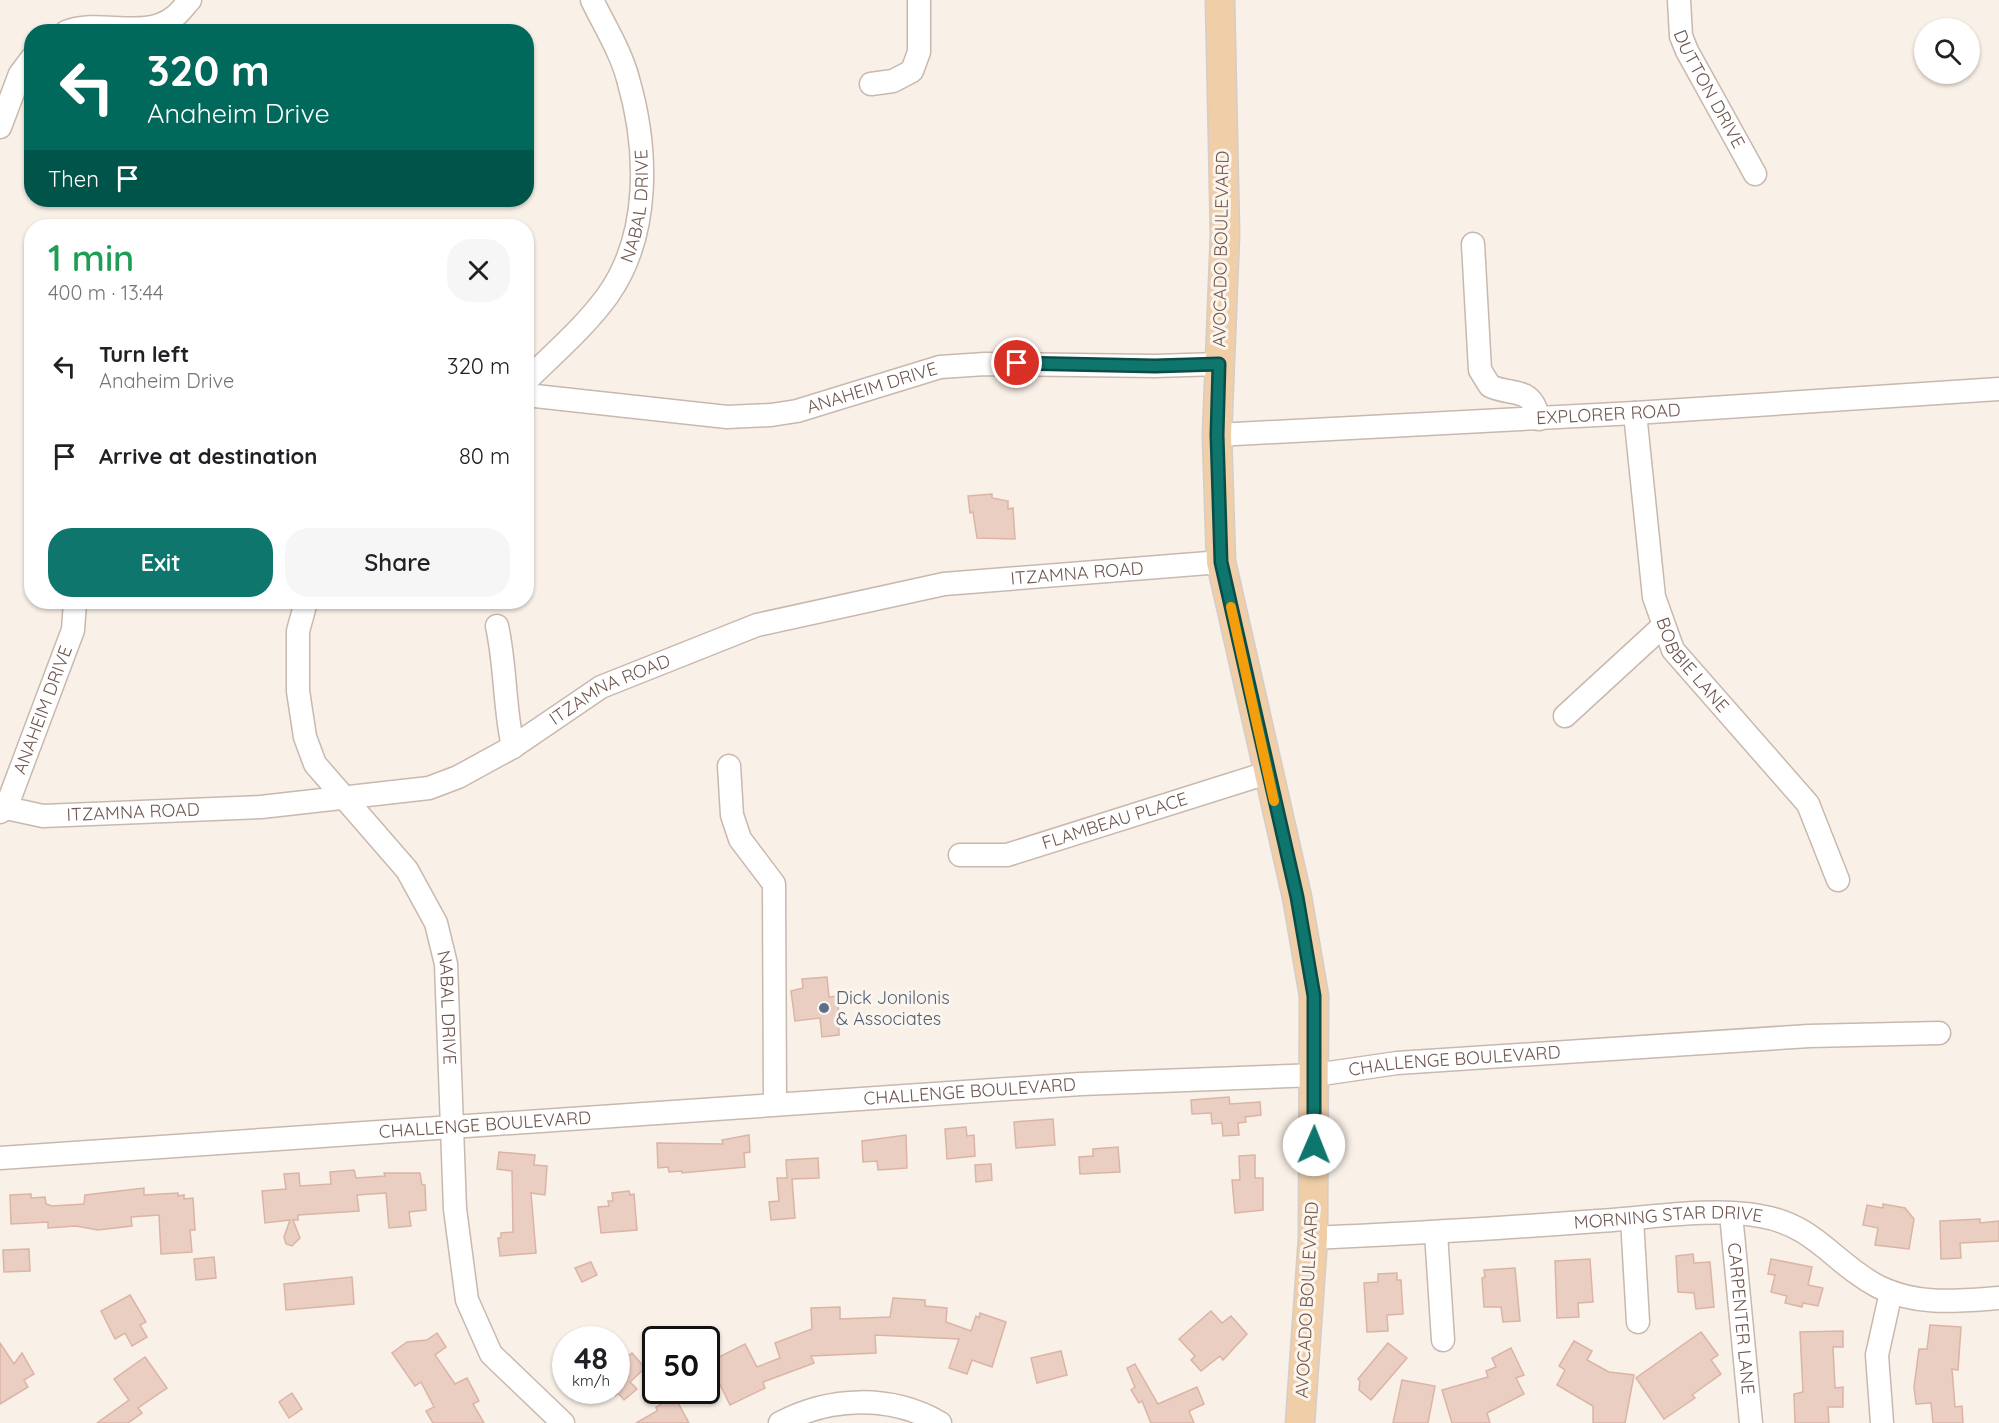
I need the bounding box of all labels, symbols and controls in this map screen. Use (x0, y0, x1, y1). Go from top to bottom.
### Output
map controls (1914, 18, 1980, 84)
button: search (1914, 18, 1980, 84)
street label: DUTTON DRIVE (1669, 26, 1750, 152)
text: 320 m (147, 44, 270, 97)
icon: left (48, 48, 126, 126)
text: Anaheim Drive (147, 96, 330, 130)
street label: NABAL DRIVE (615, 149, 653, 266)
street label: AVOCADO BOULEVARD (1207, 150, 1234, 348)
icon: arrive (111, 162, 144, 195)
text: Then (48, 165, 99, 193)
text: 1 min (48, 235, 134, 280)
button: close (447, 239, 510, 302)
text: 400 m · 13:44 (48, 280, 164, 305)
pin (991, 337, 1042, 388)
text: Turn left (99, 340, 189, 368)
icon: arrive (1000, 346, 1033, 379)
icon: left (48, 350, 81, 383)
text: 320 m (447, 352, 510, 380)
street label: ANAHEIM DRIVE (804, 357, 940, 418)
text: Anaheim Drive (99, 368, 234, 393)
street label: EXPLORER ROAD (1536, 398, 1681, 429)
icon: arrive (48, 440, 81, 473)
text: Arrive at destination (99, 442, 317, 470)
text: 80 m (459, 442, 510, 470)
button: Exit (48, 528, 273, 597)
button: Share (285, 528, 510, 597)
street label: ITZAMNA ROAD (1010, 556, 1144, 590)
street label: BOBBIE LANE (1651, 614, 1734, 717)
street label: ANAHEIM DRIVE (8, 642, 77, 777)
street label: ITZAMNA ROAD (545, 649, 673, 730)
street label: FLAMBEAU PLACE (1039, 787, 1190, 854)
street label: ITZAMNA ROAD (66, 798, 200, 826)
street label: NABAL DRIVE (432, 948, 462, 1065)
place label: Dick Jonilonis & Associates (836, 986, 950, 1030)
marker: Dick Jonilonis & Associates (817, 1001, 831, 1015)
street label: CHALLENGE BOULEVARD (1347, 1040, 1561, 1081)
street label: CHALLENGE BOULEVARD (863, 1072, 1077, 1110)
street label: CHALLENGE BOULEVARD (378, 1106, 592, 1143)
position arrow (1282, 1113, 1346, 1177)
street label: AVOCADO BOULEVARD (1290, 1201, 1323, 1399)
street label: MORNING STAR DRIVE (1573, 1201, 1765, 1234)
street label: CARPENTER LANE (1723, 1242, 1760, 1395)
speed limit sign: 50 (642, 1326, 720, 1404)
text: 48 (574, 1339, 608, 1377)
text: km/h (572, 1371, 610, 1390)

